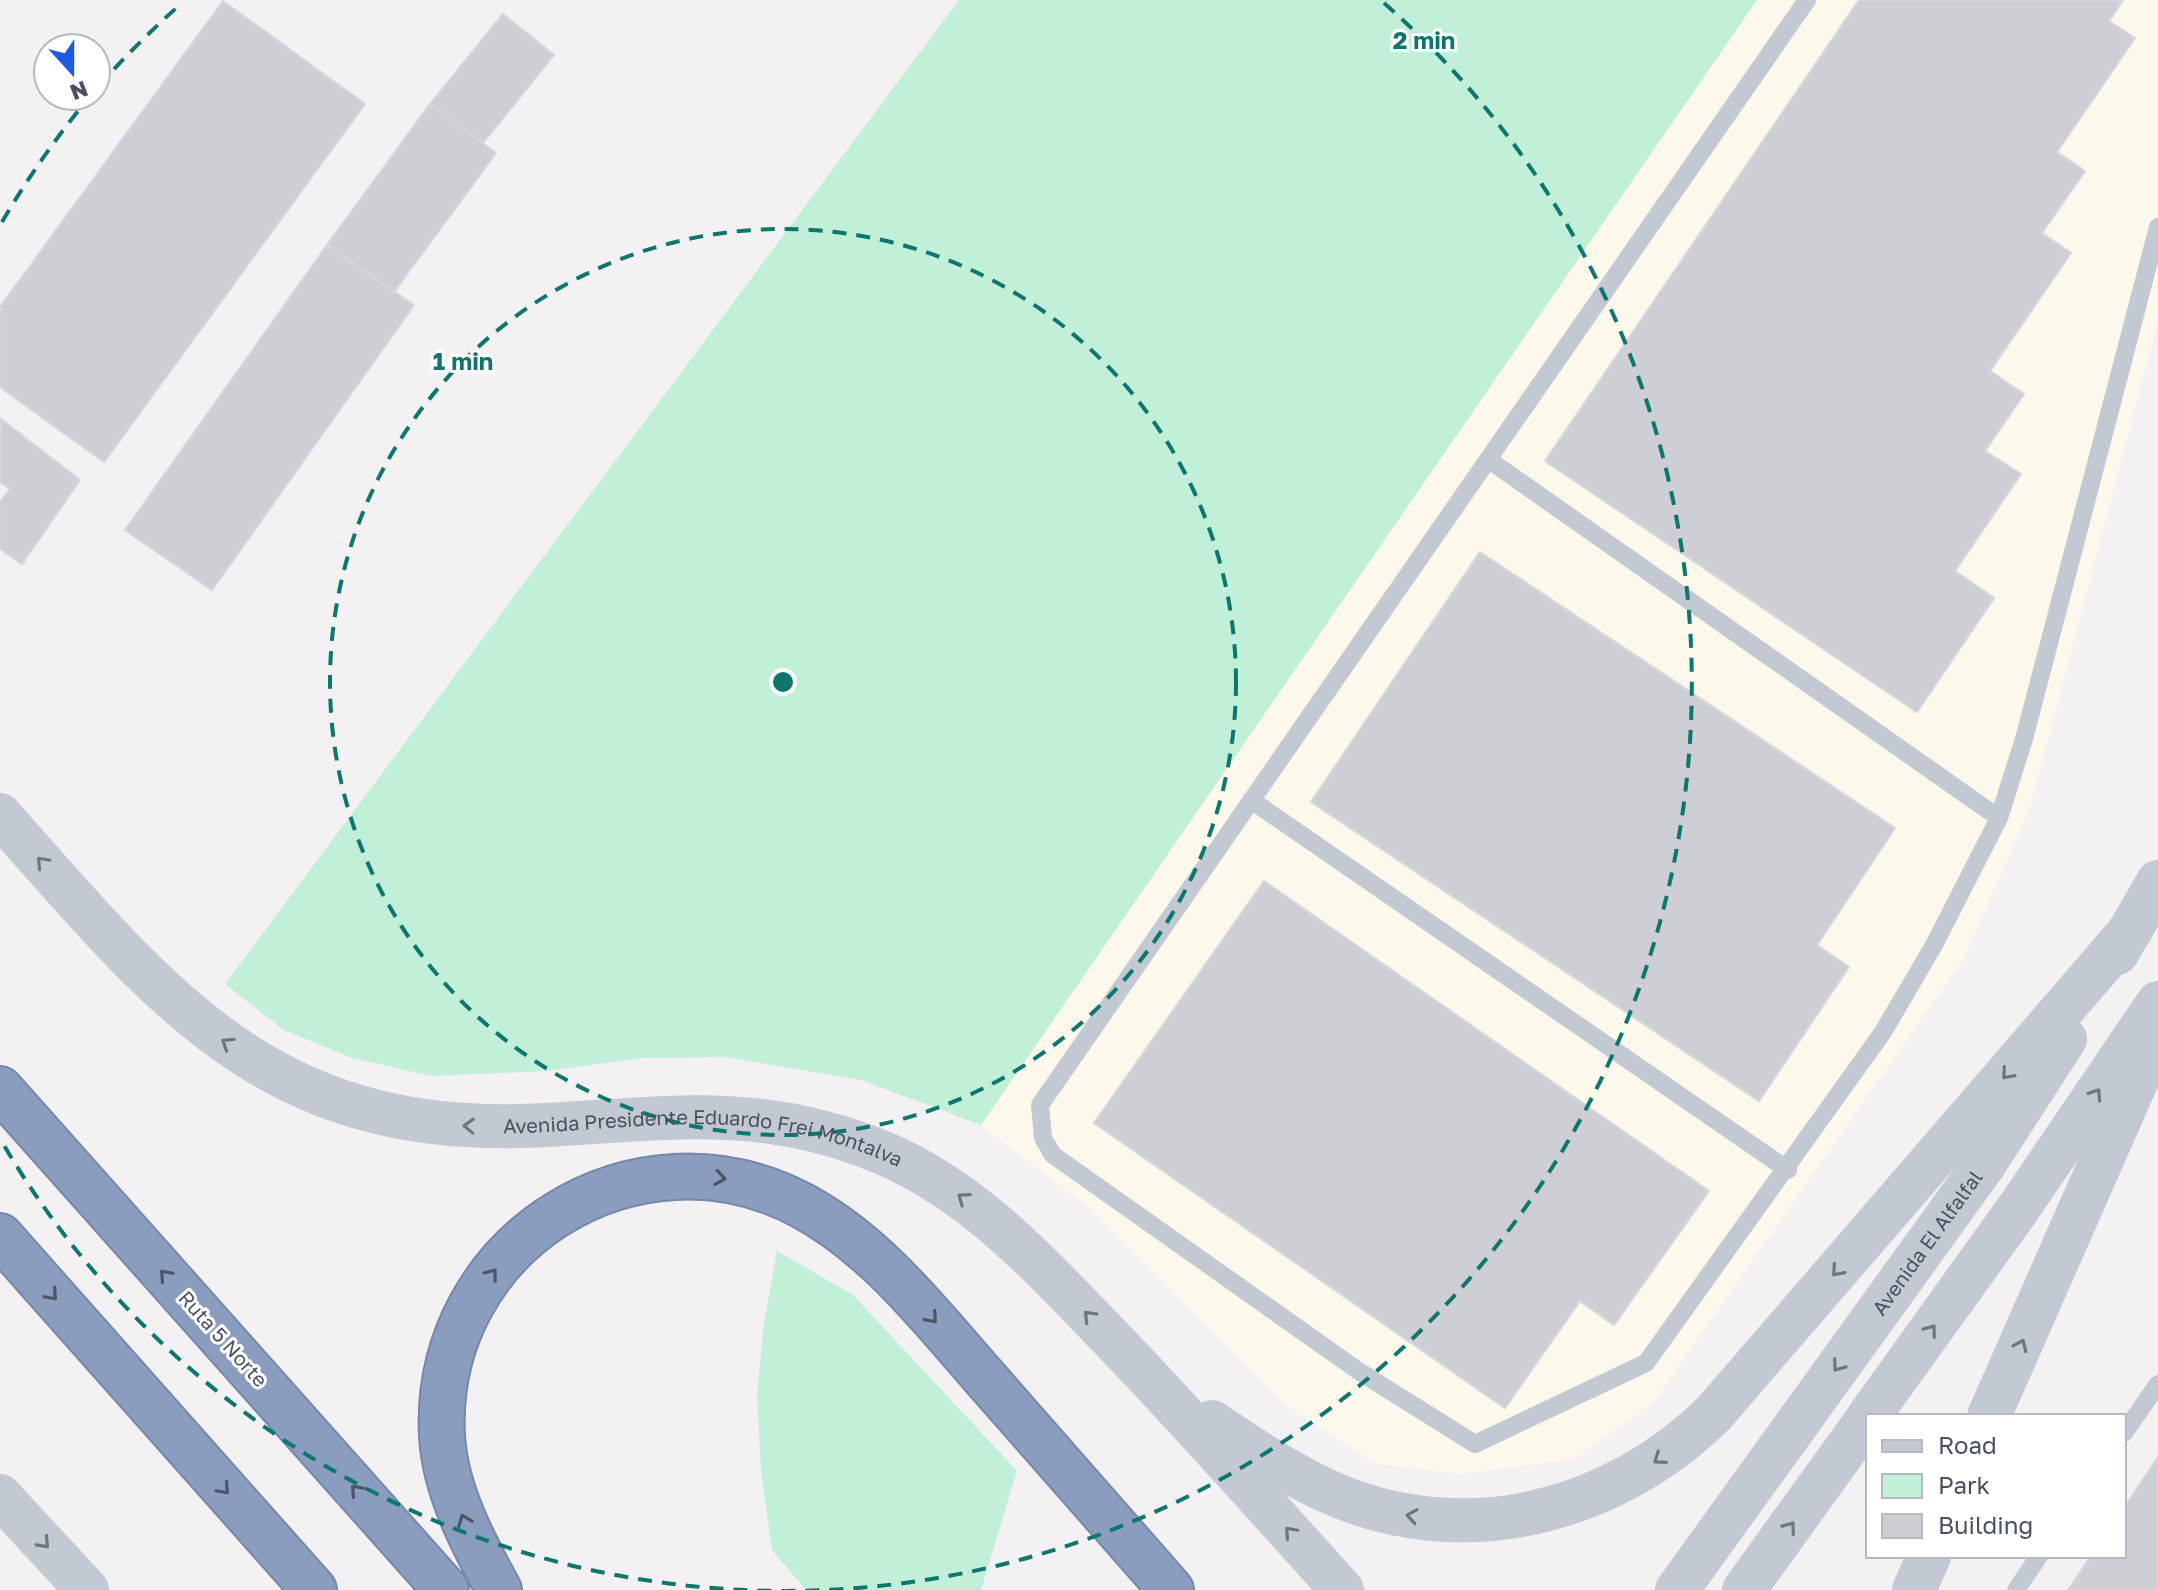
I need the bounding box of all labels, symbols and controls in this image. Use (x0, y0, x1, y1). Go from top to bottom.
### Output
text: 2 min (1393, 25, 1455, 54)
north arrow (32, 32, 112, 112)
text: N (67, 76, 92, 107)
text: 1 min (433, 346, 493, 375)
centre of rings (769, 668, 797, 696)
one-way arrow (37, 856, 51, 871)
one-way arrow (221, 1038, 235, 1053)
one-way arrow (2002, 1064, 2017, 1079)
one-way arrow (2086, 1088, 2101, 1103)
street label: Avenida Presidente Eduardo Frei Montalva (503, 1104, 907, 1171)
one-way arrow (462, 1118, 475, 1135)
street label: Avenida El Alfalfal (1866, 1165, 1987, 1319)
one-way arrow (713, 1169, 727, 1186)
one-way arrow (958, 1193, 972, 1208)
one-way arrow (1833, 1262, 1847, 1276)
one-way arrow (482, 1268, 496, 1283)
one-way arrow (160, 1269, 175, 1284)
one-way arrow (42, 1285, 56, 1300)
street label: Ruta 5 Norte (174, 1285, 273, 1391)
one-way arrow (922, 1309, 937, 1324)
one-way arrow (1084, 1311, 1098, 1325)
one-way arrow (1921, 1324, 1936, 1338)
one-way arrow (2011, 1338, 2027, 1353)
one-way arrow (1833, 1358, 1848, 1372)
legend (1866, 1414, 2126, 1558)
text: Road (1938, 1430, 1997, 1459)
one-way arrow (1653, 1449, 1668, 1464)
text: Park (1938, 1470, 1990, 1499)
one-way arrow (215, 1480, 230, 1494)
one-way arrow (352, 1484, 366, 1499)
one-way arrow (1406, 1509, 1419, 1526)
text: Building (1938, 1510, 2033, 1539)
one-way arrow (457, 1514, 474, 1528)
one-way arrow (1780, 1521, 1795, 1535)
one-way arrow (1285, 1527, 1299, 1542)
one-way arrow (35, 1534, 49, 1549)

